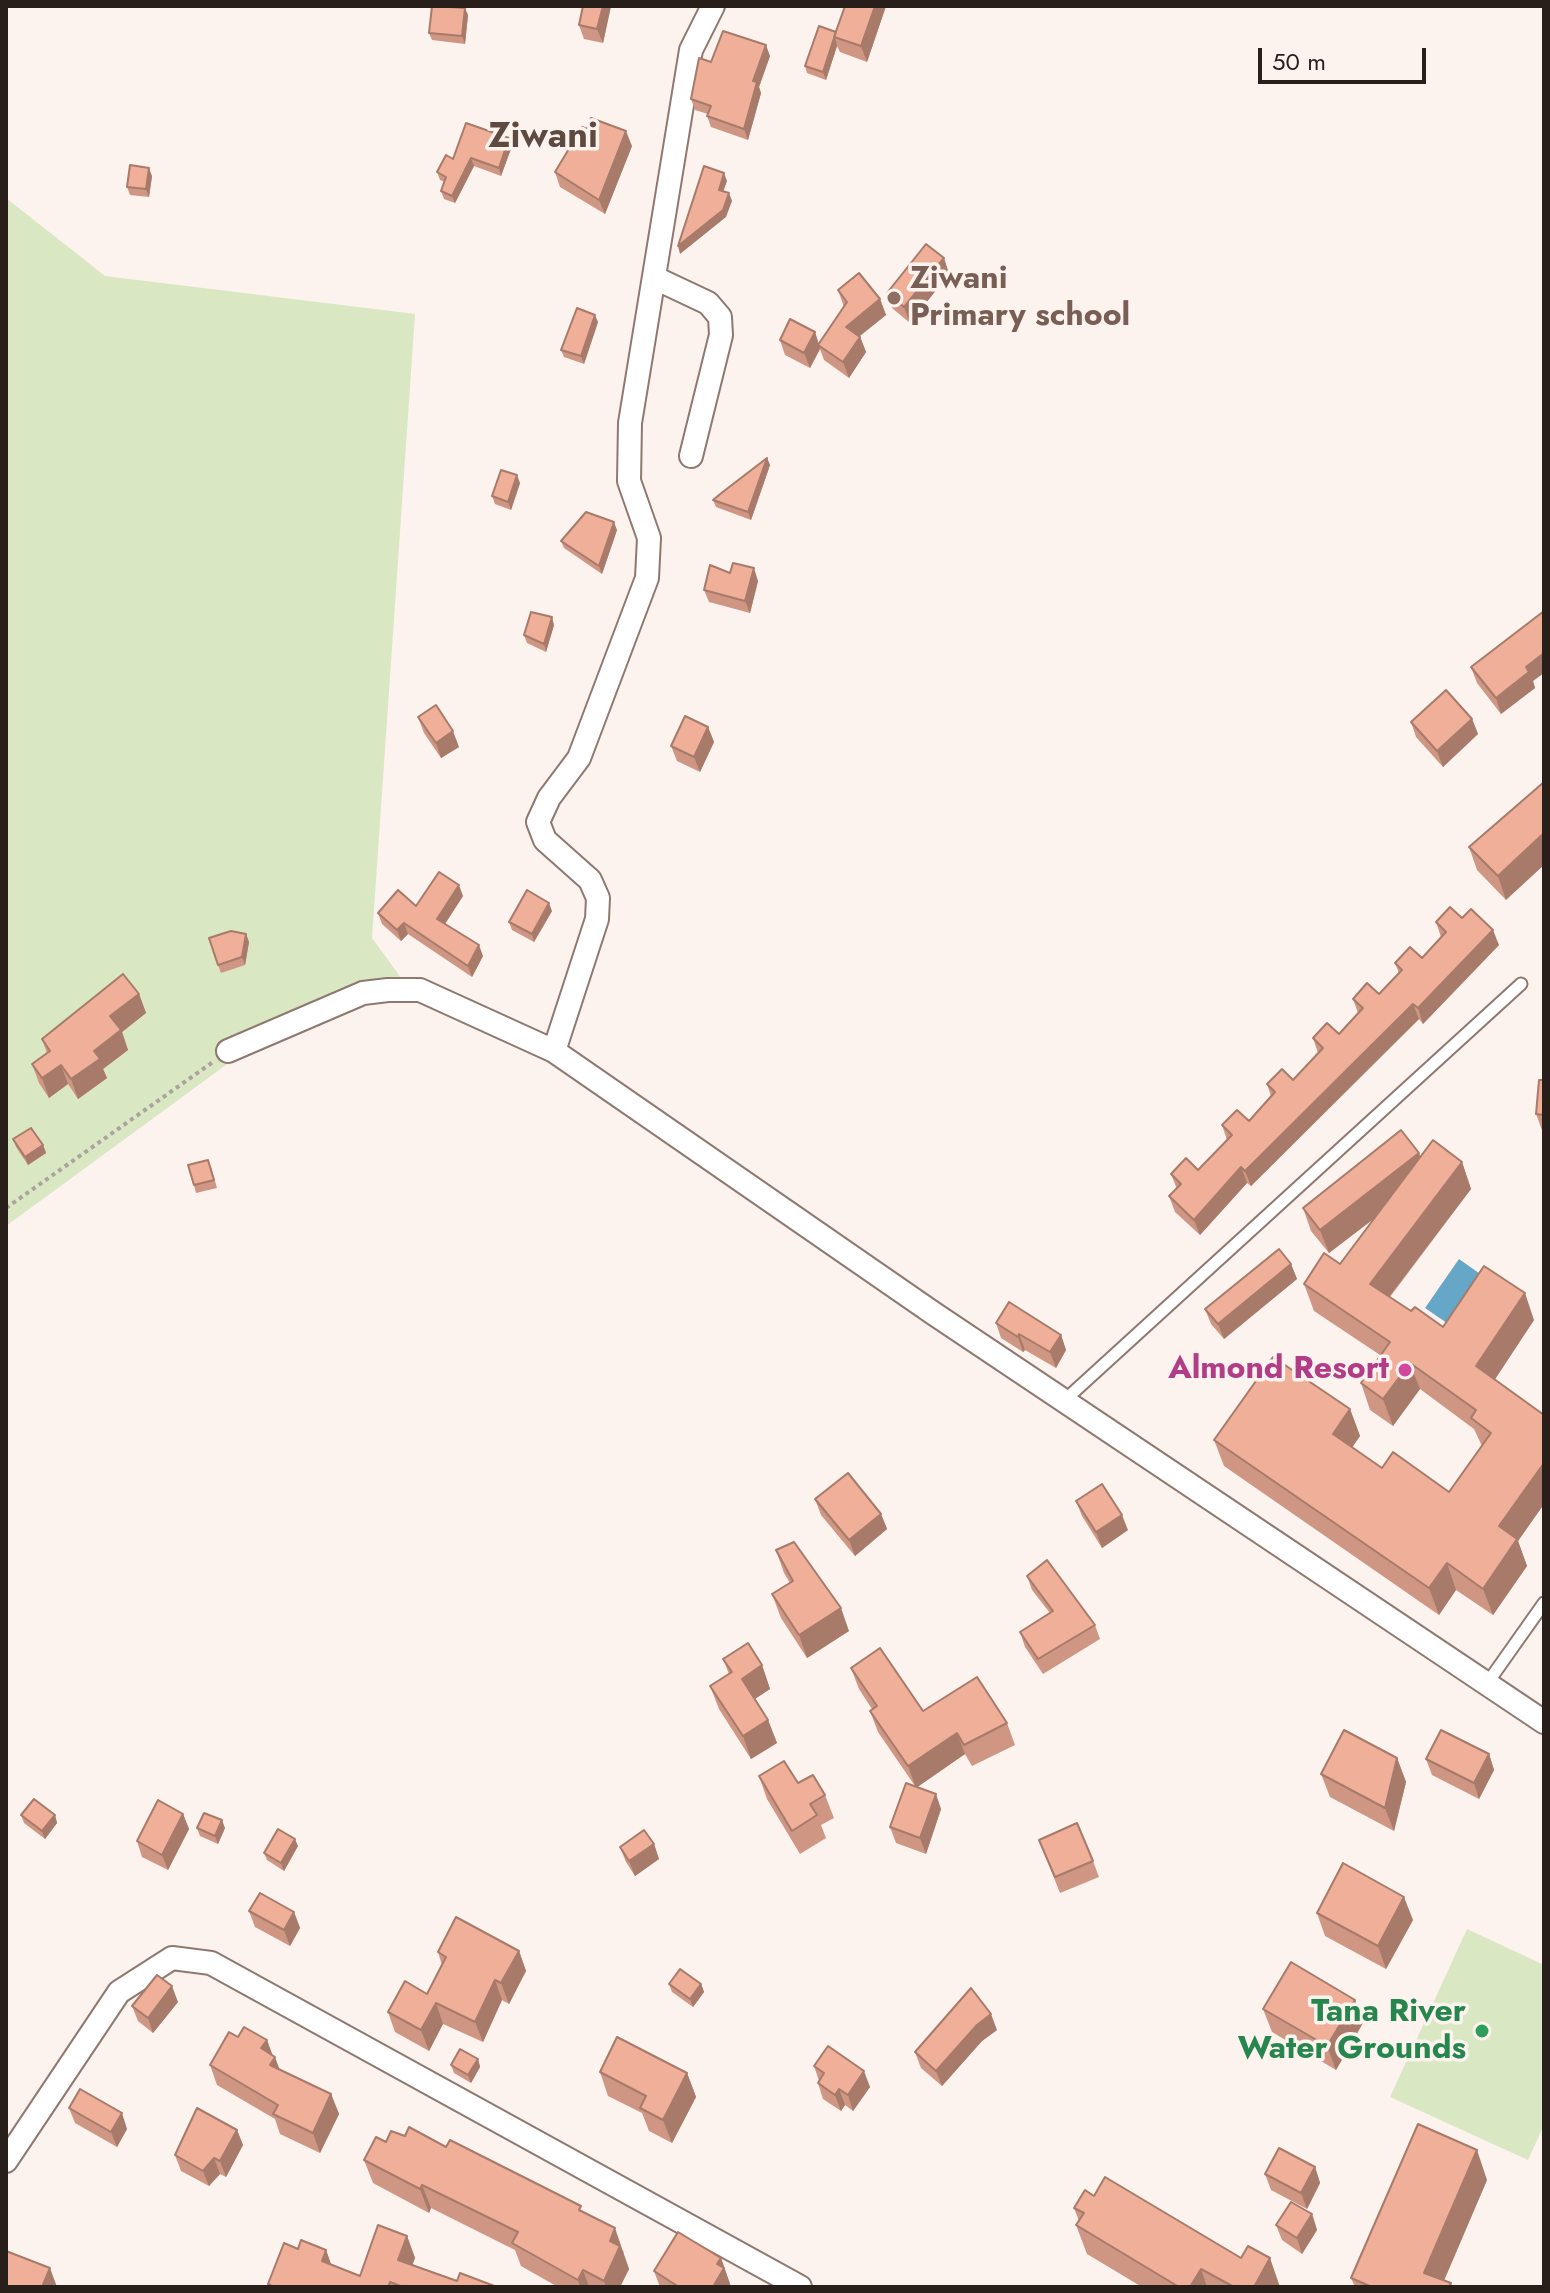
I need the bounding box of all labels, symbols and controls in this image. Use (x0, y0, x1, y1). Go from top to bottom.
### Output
scale bar (1262, 32, 1430, 82)
text: 50 m (1272, 44, 1326, 79)
district label: Ziwani (488, 116, 598, 160)
place label: Ziwani Primary school (910, 261, 1130, 336)
marker: Ziwani Primary school (885, 289, 903, 307)
place label: Almond Resort (1168, 1351, 1389, 1389)
marker: Almond Resort (1396, 1361, 1414, 1379)
place label: Tana River Water Grounds (1238, 1994, 1466, 2069)
marker: Tana River Water Grounds (1473, 2022, 1491, 2040)

